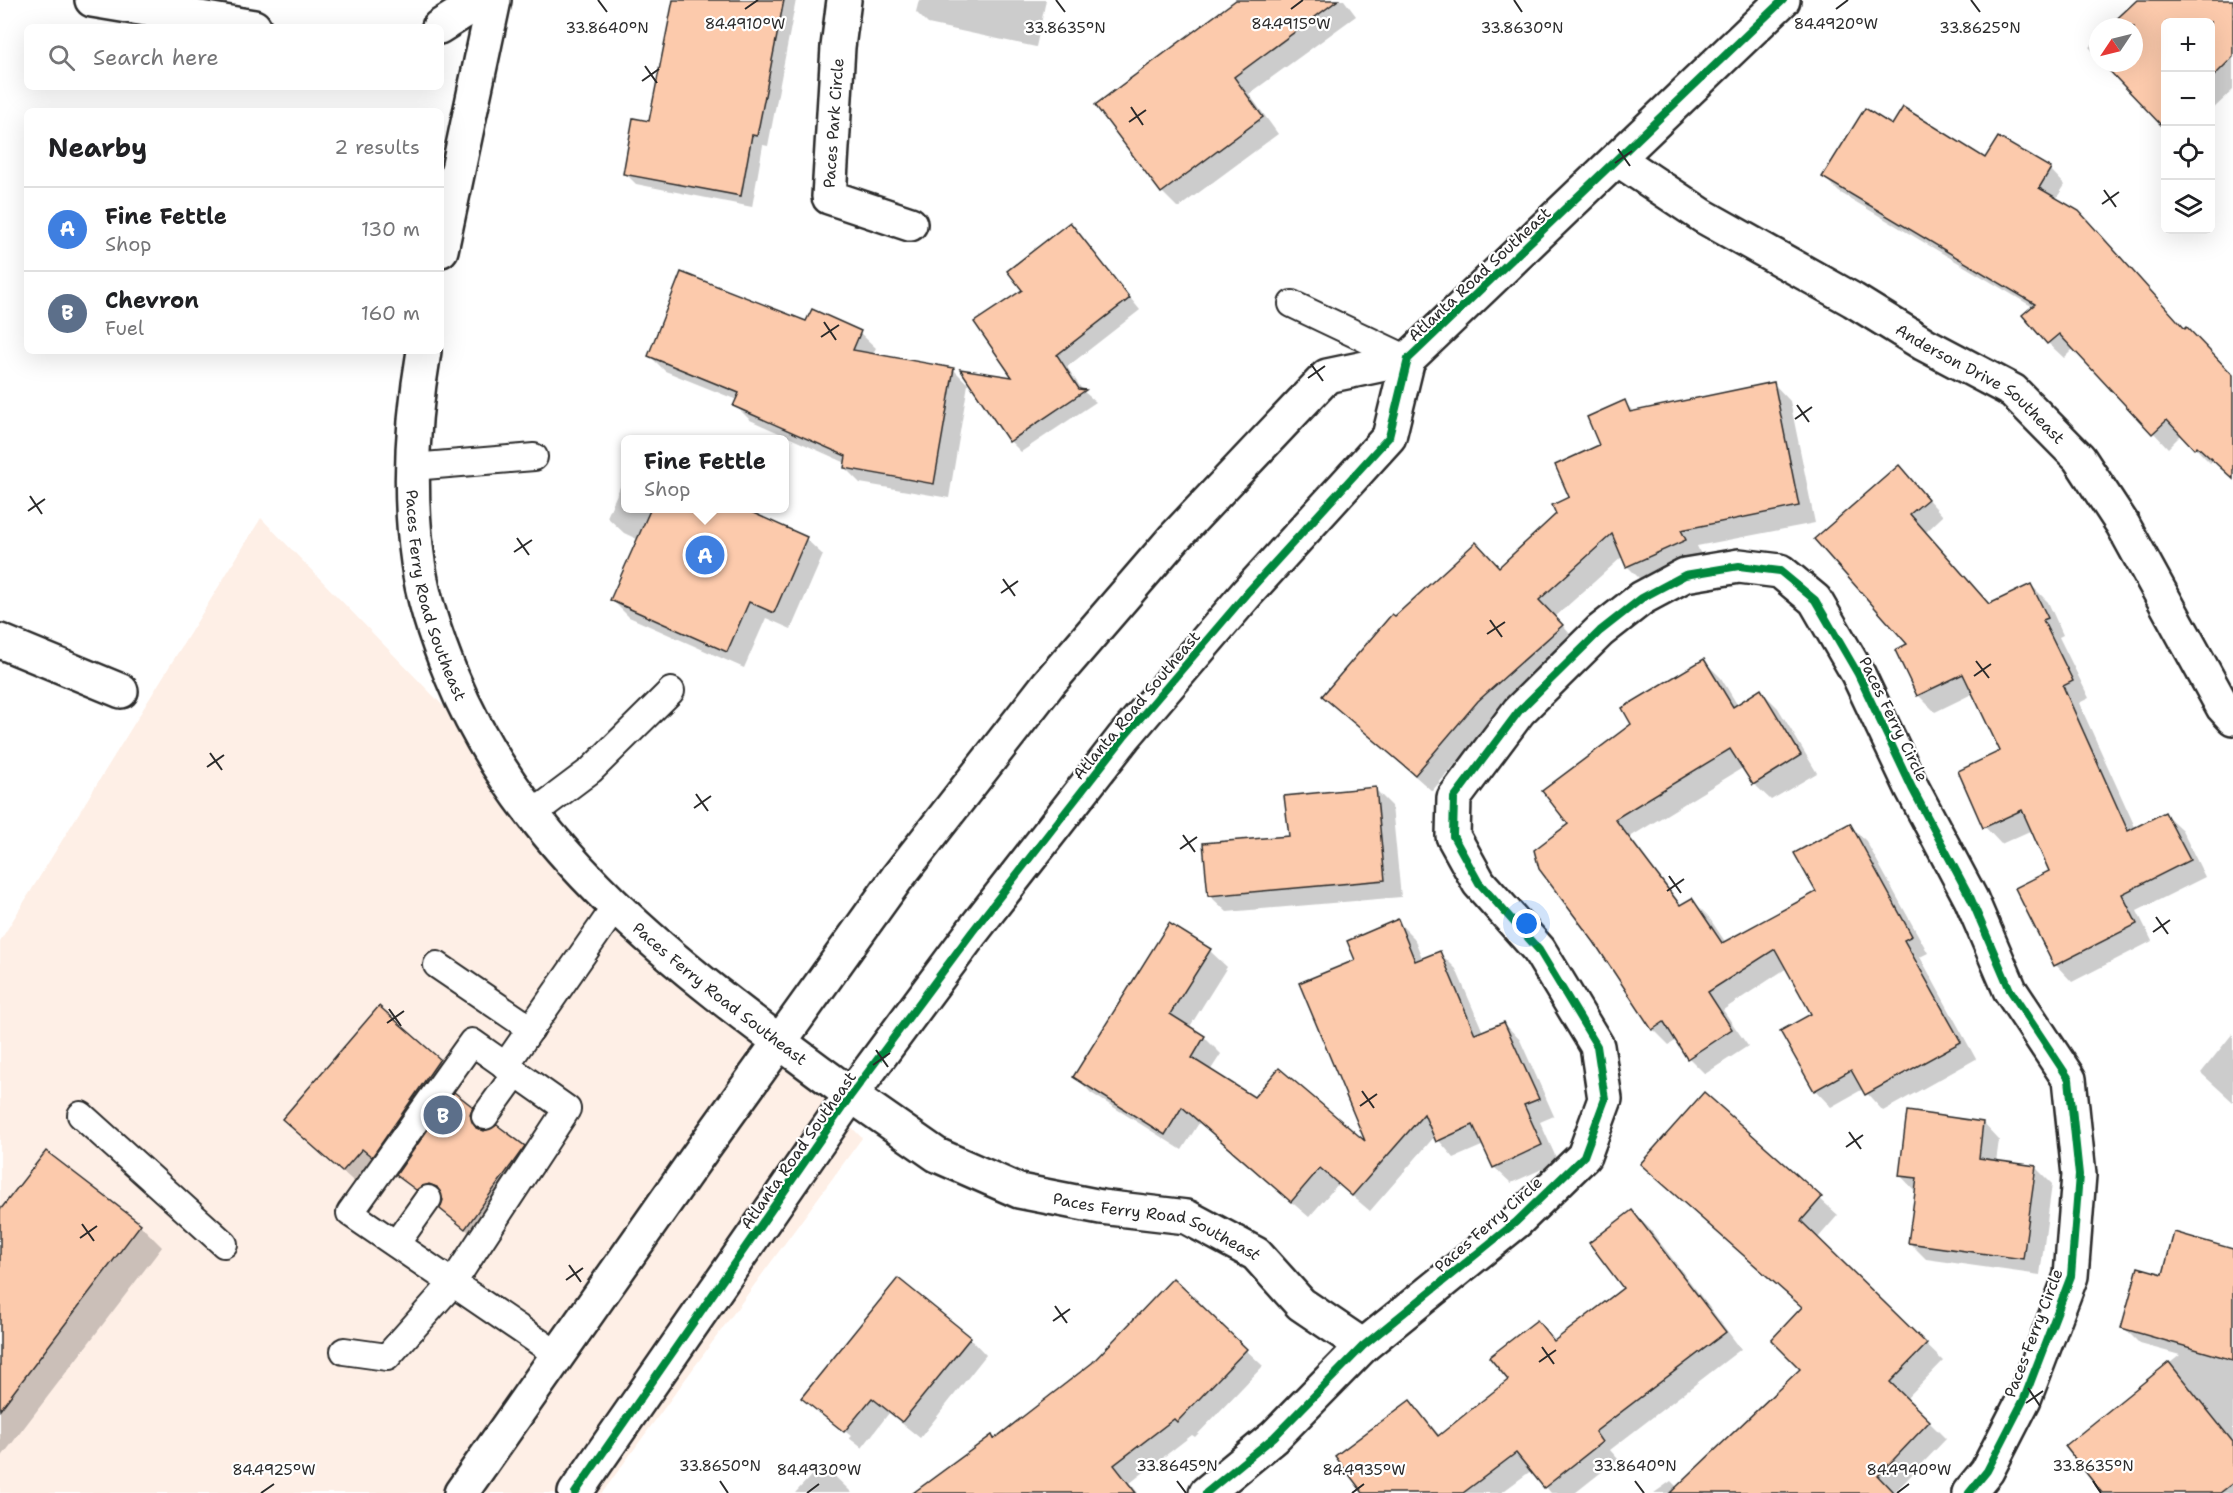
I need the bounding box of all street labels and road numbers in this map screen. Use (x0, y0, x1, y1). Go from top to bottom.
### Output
street label: Paces Park Circle (818, 57, 849, 189)
street label: Atlanta Road Southeast (1403, 203, 1555, 346)
street label: Anderson Drive Southeast (1892, 319, 2069, 449)
street label: Paces Ferry Road Southeast (401, 489, 471, 704)
street label: Atlanta Road Southeast (1068, 627, 1205, 784)
street label: Paces Ferry Circle (1854, 653, 1933, 785)
street label: Paces Ferry Road Southeast (628, 918, 811, 1070)
street label: Atlanta Road Southeast (736, 1067, 861, 1233)
street label: Paces Ferry Circle (1430, 1172, 1547, 1277)
street label: Paces Ferry Road Southeast (1051, 1188, 1266, 1264)
street label: Paces Ferry Circle (1999, 1266, 2068, 1401)

